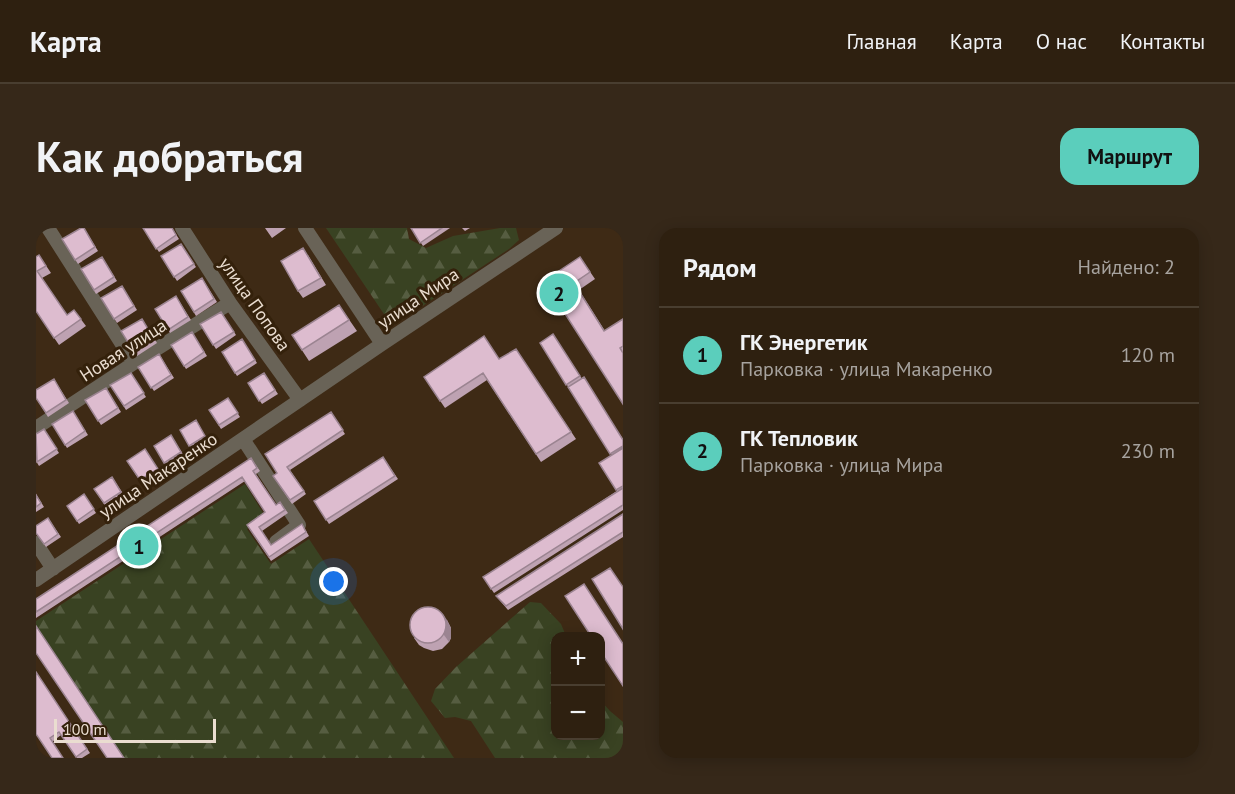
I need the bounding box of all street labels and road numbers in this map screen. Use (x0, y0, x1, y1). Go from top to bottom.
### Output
street label: улица Попова (214, 253, 296, 355)
street label: улица Мира (373, 262, 463, 334)
street label: Новая улица (75, 313, 171, 387)
street label: улица Макаренко (94, 427, 222, 523)

